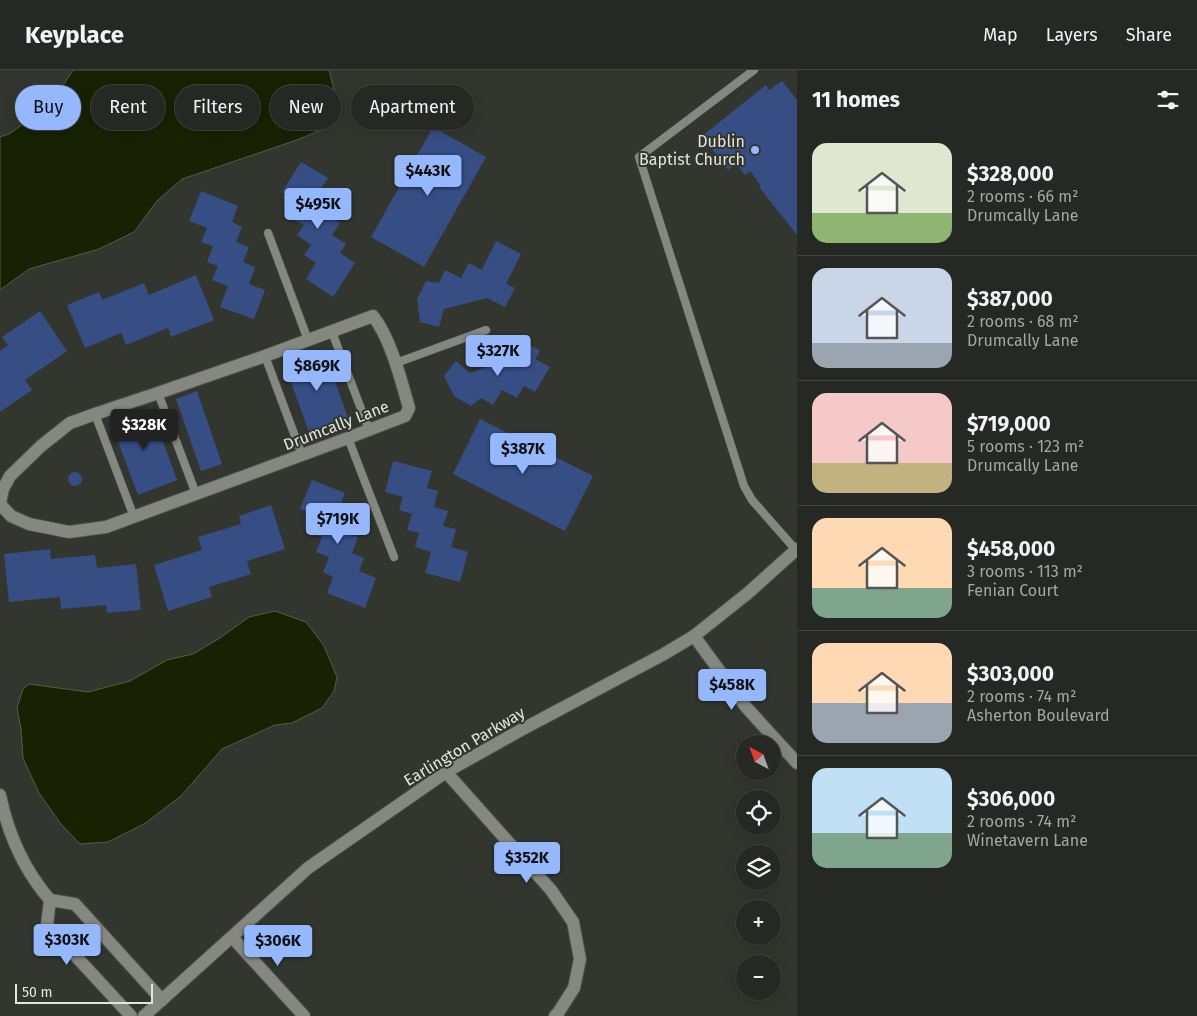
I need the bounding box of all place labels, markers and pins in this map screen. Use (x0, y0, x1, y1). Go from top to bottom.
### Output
place label: Dublin Baptist Church (639, 132, 745, 169)
marker: Dublin Baptist Church (749, 144, 761, 156)
pin: $443K (393, 154, 463, 197)
pin: $495K (283, 188, 353, 230)
pin: $327K (463, 334, 533, 377)
pin: $869K (282, 350, 352, 392)
pin: $328K (109, 408, 179, 451)
pin: $387K (488, 432, 558, 475)
pin: $719K (303, 502, 373, 545)
pin: $458K (697, 668, 767, 711)
pin: $352K (492, 842, 562, 884)
pin: $303K (32, 924, 102, 966)
pin: $306K (243, 924, 313, 967)

